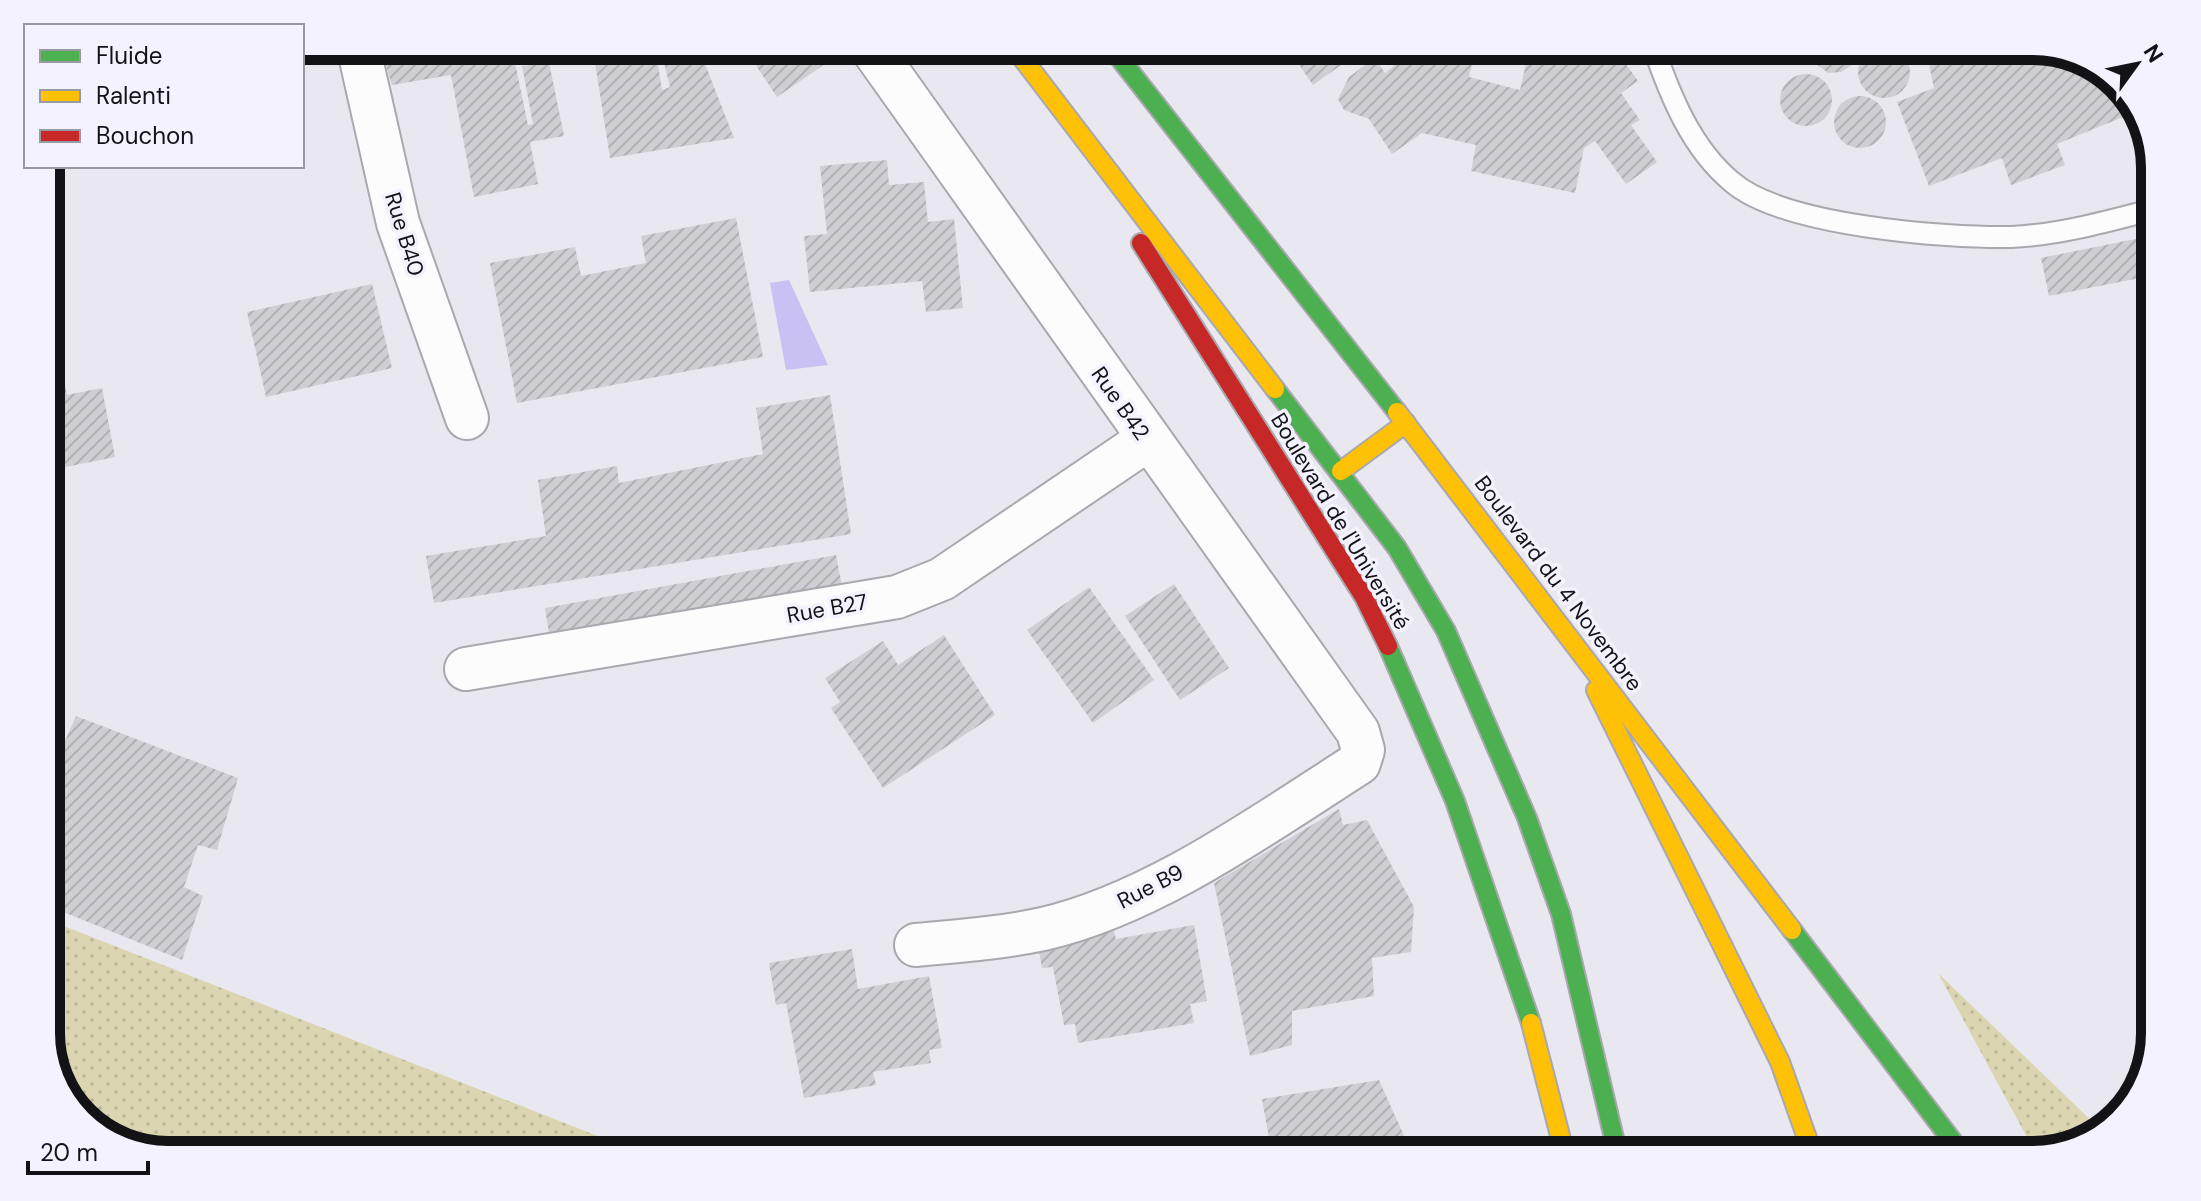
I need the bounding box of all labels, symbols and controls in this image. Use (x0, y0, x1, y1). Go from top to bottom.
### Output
legend (24, 24, 304, 168)
north arrow (2097, 24, 2177, 104)
text: N (2137, 39, 2170, 68)
text: Fluide (96, 40, 162, 71)
text: Ralenti (96, 80, 171, 111)
text: Bouchon (96, 120, 194, 151)
street label: Rue B40 (378, 189, 431, 279)
street label: Rue B42 (1085, 361, 1156, 446)
street label: Boulevard de l'Université (1264, 408, 1417, 635)
street label: Boulevard du 4 Novembre (1468, 470, 1649, 697)
street label: Rue B27 (785, 587, 870, 630)
street label: Rue B9 (1112, 857, 1188, 915)
scale bar (28, 1125, 148, 1175)
text: 20 m (40, 1137, 98, 1168)

